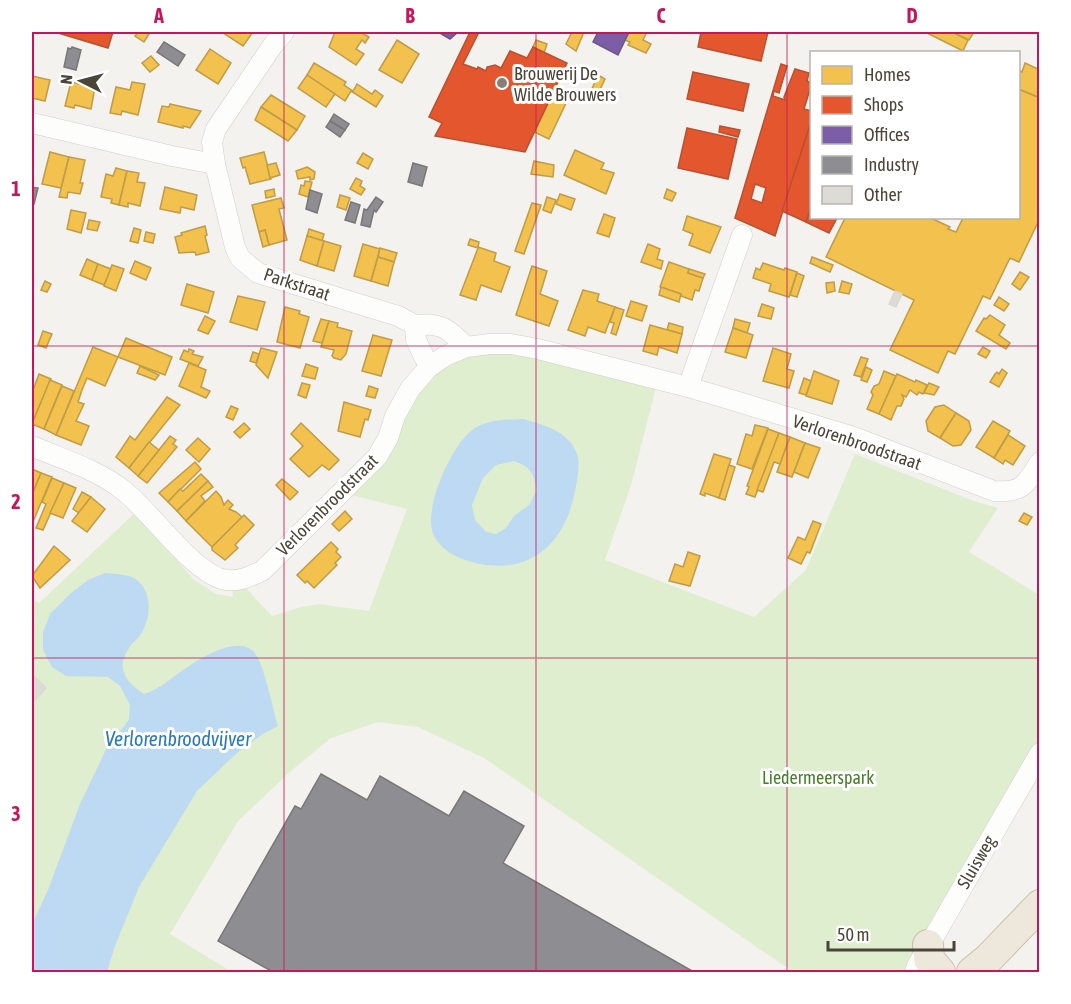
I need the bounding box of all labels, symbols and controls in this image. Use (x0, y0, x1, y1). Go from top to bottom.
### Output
text: A (153, 4, 164, 27)
text: B (405, 4, 415, 27)
text: C (657, 4, 666, 27)
text: D (906, 4, 918, 27)
north arrow (51, 51, 111, 111)
legend (810, 51, 1020, 219)
place label: Brouwerij De Wilde Brouwers (514, 63, 616, 105)
text: Homes (864, 64, 910, 85)
text: N (57, 74, 76, 85)
marker: Brouwerij De Wilde Brouwers (495, 76, 509, 90)
text: Shops (864, 94, 904, 115)
text: Offices (864, 124, 910, 145)
text: Industry (864, 154, 919, 175)
text: 1 (11, 177, 21, 200)
text: Other (864, 184, 903, 205)
street label: Parkstraat (261, 263, 333, 305)
street label: Verlorenbroodstraat (790, 410, 924, 474)
street label: Verlorenbroodstraat (272, 450, 382, 560)
text: 2 (11, 490, 21, 513)
water label: Verlorenbroodvijver (105, 727, 252, 750)
park label: Liedermeerspark (762, 767, 874, 788)
text: 3 (11, 802, 21, 825)
street label: Sluisweg (952, 831, 1000, 892)
scale bar (828, 914, 954, 952)
text: 50 m (837, 924, 869, 945)

